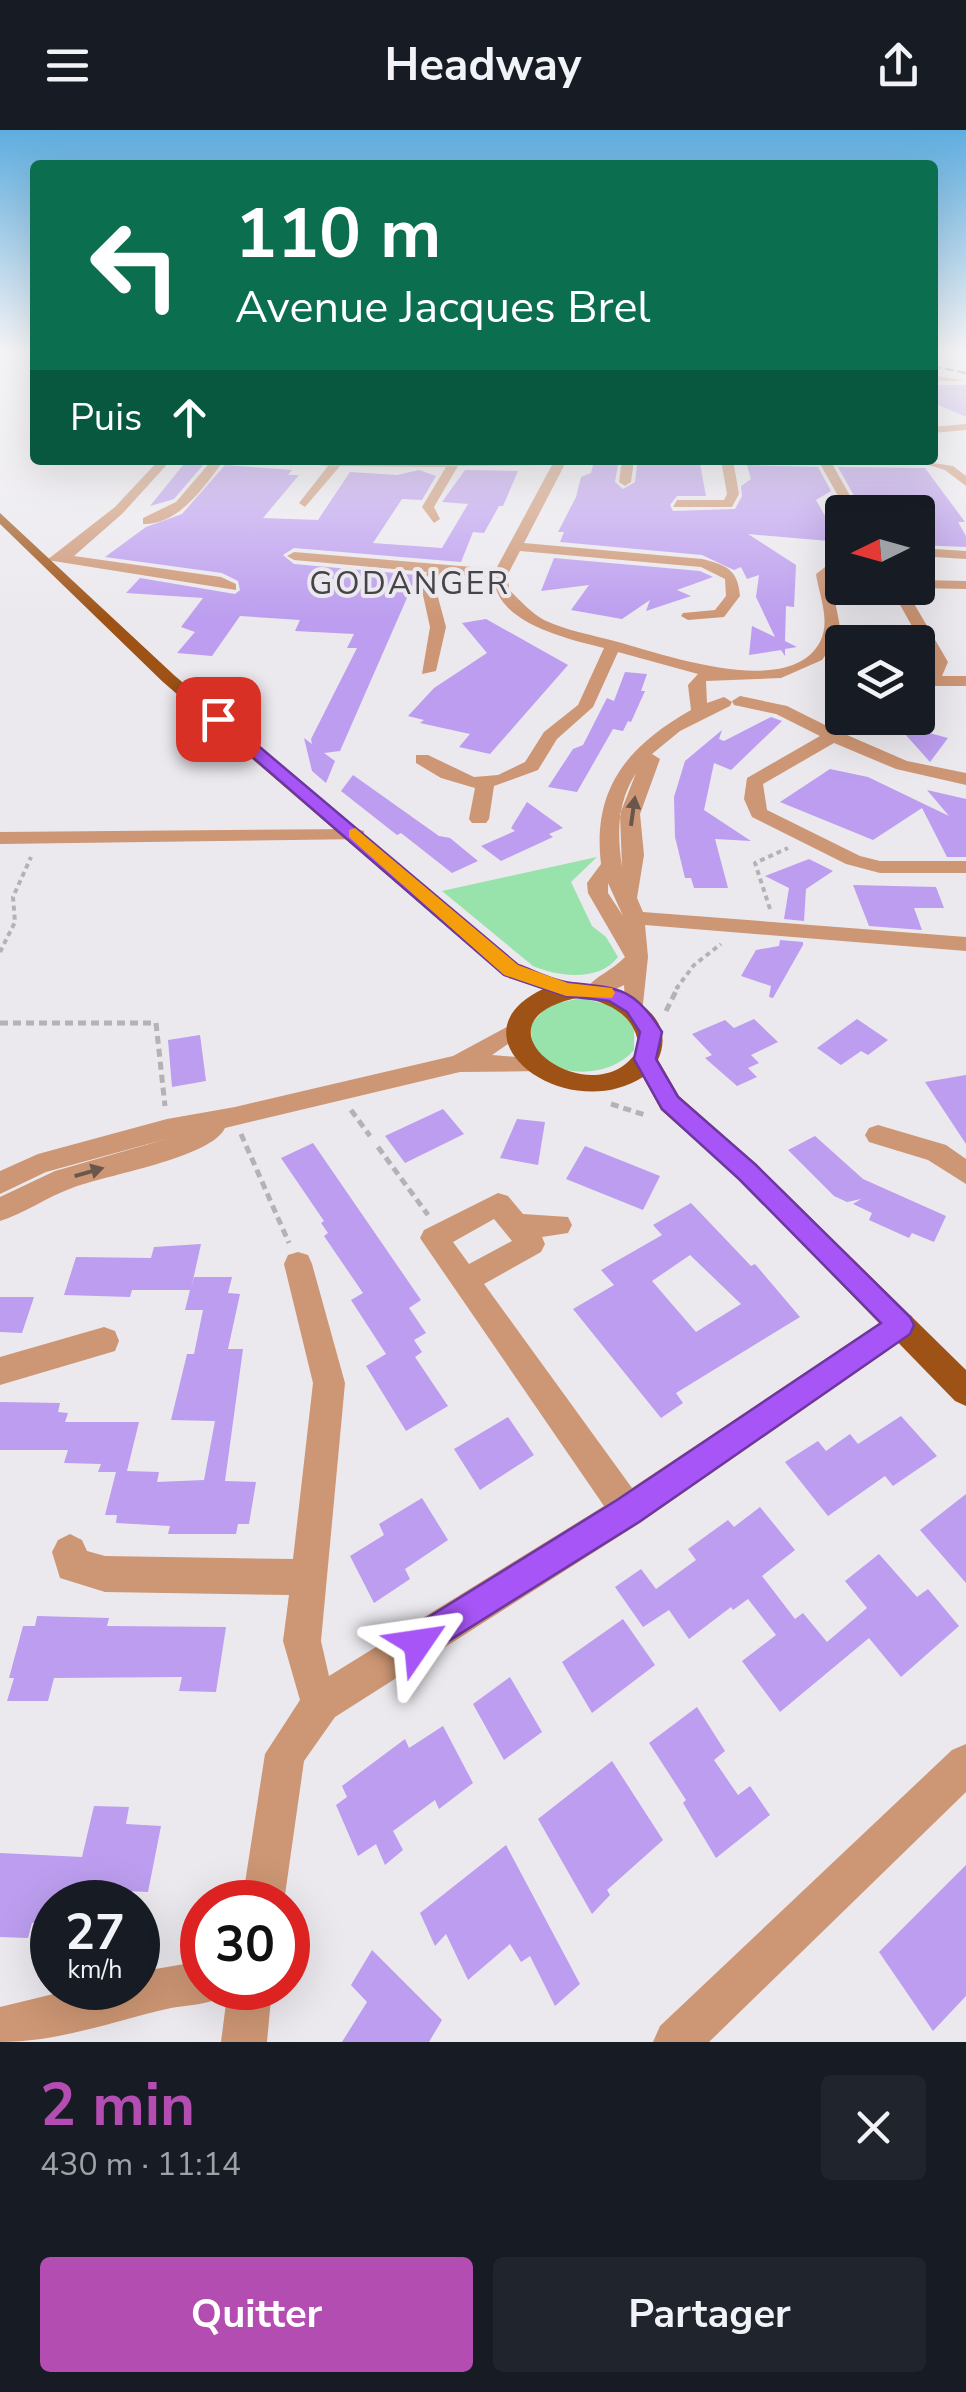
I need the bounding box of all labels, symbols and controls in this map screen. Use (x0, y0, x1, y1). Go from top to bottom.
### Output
text: Headway (385, 35, 581, 96)
icon: menu (40, 38, 95, 93)
icon: share (871, 38, 926, 93)
text: 110 m (235, 186, 441, 282)
icon: left (70, 200, 200, 330)
text: Avenue Jacques Brel (235, 277, 651, 338)
icon: ahead (162, 390, 217, 445)
text: Puis (70, 392, 142, 443)
north arrow (825, 495, 935, 605)
map controls (825, 495, 935, 735)
district label: GODANGER (309, 562, 511, 605)
button: layers (825, 625, 935, 735)
pin (176, 677, 261, 762)
icon: arrive (191, 692, 246, 747)
one-way arrow (625, 795, 641, 826)
one-way arrow (74, 1164, 105, 1180)
position arrow (366, 1591, 470, 1695)
speed limit sign: 30 (180, 1880, 310, 2010)
text: 27 (65, 1898, 125, 1967)
text: km/h (67, 1953, 123, 1987)
text: 2 min (40, 2064, 195, 2146)
button: close (821, 2075, 926, 2180)
text: 430 m · 11:14 (40, 2143, 241, 2186)
button: Quitter (40, 2257, 473, 2372)
button: Partager (493, 2257, 926, 2372)

